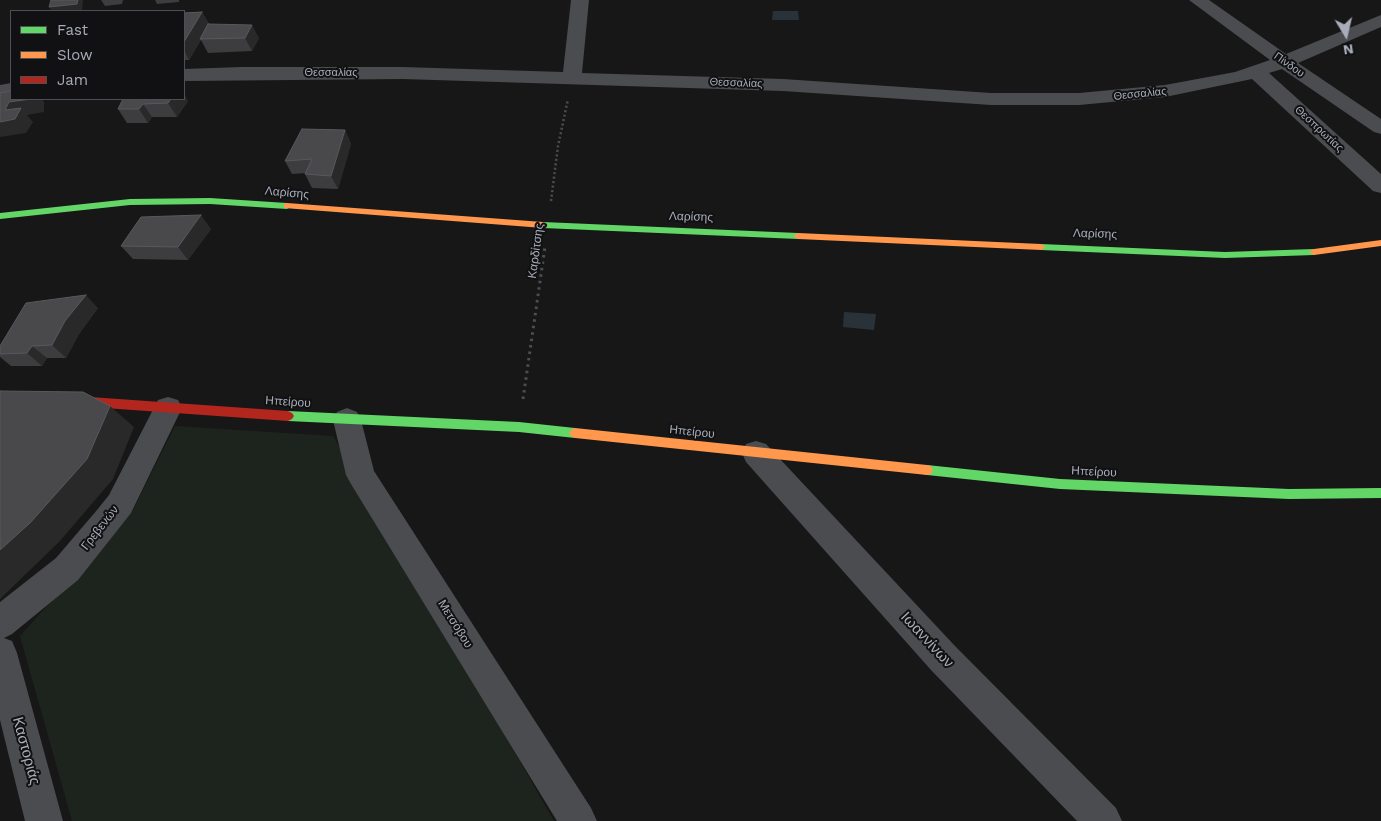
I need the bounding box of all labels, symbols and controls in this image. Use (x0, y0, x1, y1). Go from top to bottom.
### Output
legend (10, 10, 185, 100)
north arrow (1321, 10, 1371, 60)
text: Fast (57, 21, 88, 39)
text: N (1342, 41, 1355, 59)
text: Slow (57, 46, 93, 64)
street label: Πίνδου (1271, 50, 1307, 80)
street label: Θεσσαλίας (304, 66, 358, 80)
text: Jam (57, 71, 88, 89)
street label: Θεσσαλίας (709, 75, 763, 91)
street label: Θεσσαλίας (1113, 85, 1167, 103)
street label: Θεσπρωτίας (1292, 103, 1346, 155)
street label: Λαρίσης (264, 184, 310, 202)
street label: Λαρίσης (669, 209, 713, 225)
street label: Καρδίτσης (525, 223, 547, 279)
street label: Λαρίσης (1073, 226, 1117, 242)
street label: Ηπείρου (265, 393, 311, 411)
street label: Ηπείρου (669, 422, 715, 442)
street label: Ηπείρου (1071, 464, 1117, 480)
street label: Γρεβενών (78, 503, 122, 553)
street label: Μετσόβου (435, 597, 475, 651)
street label: Ιωαννίνων (897, 608, 957, 672)
street label: Καστοριάς (8, 715, 44, 787)

